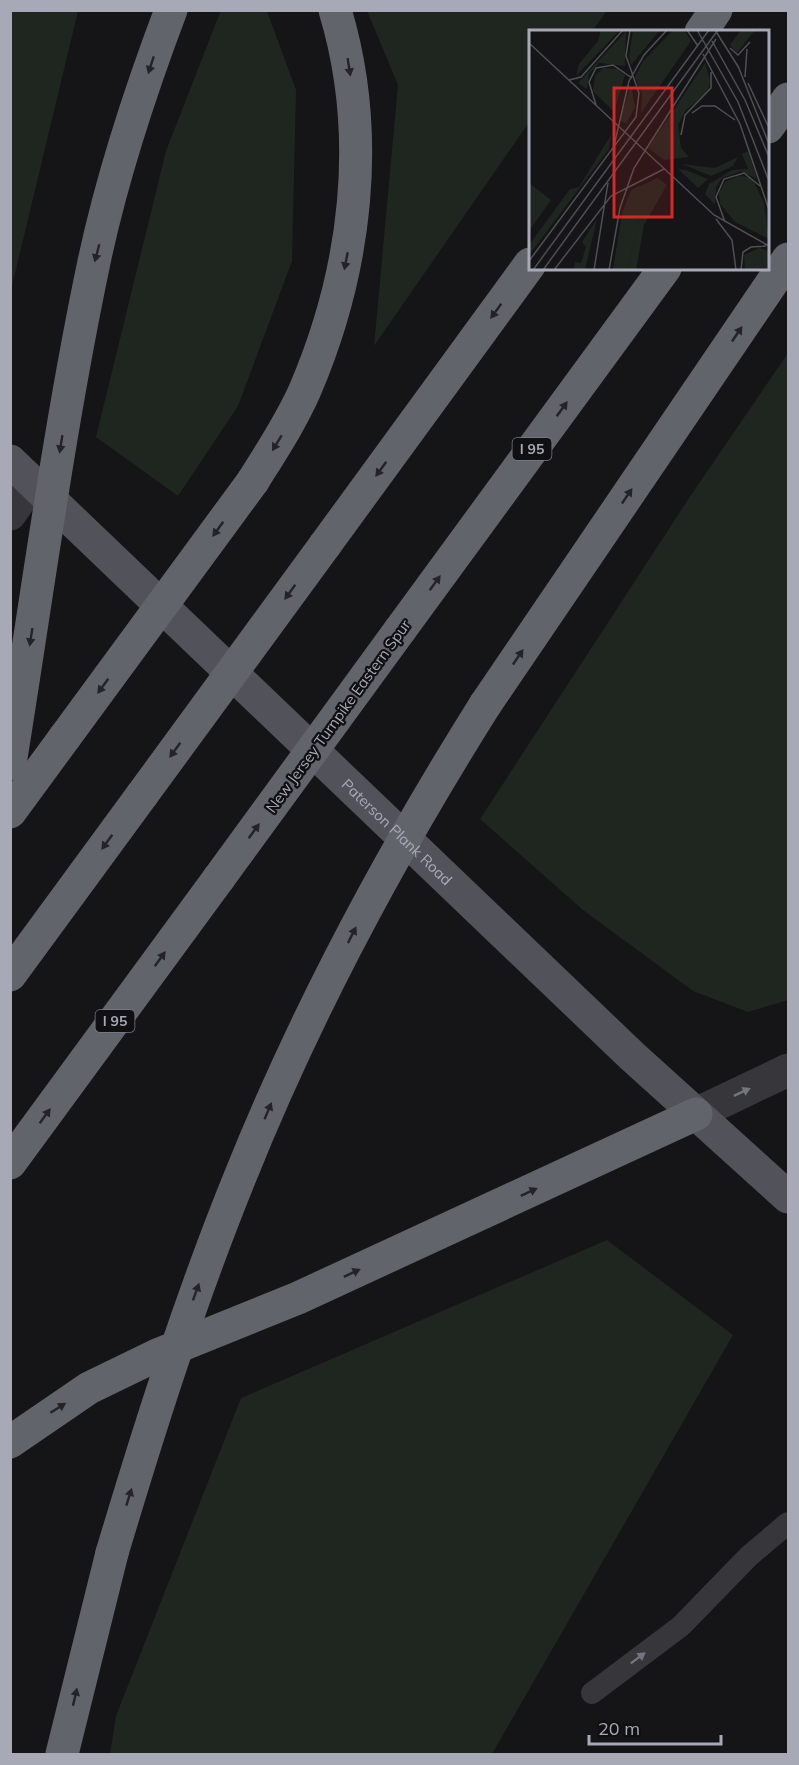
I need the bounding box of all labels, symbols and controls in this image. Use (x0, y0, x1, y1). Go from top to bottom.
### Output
inset map (529, 30, 769, 270)
one-way arrow (145, 56, 155, 74)
one-way arrow (344, 58, 353, 77)
one-way arrow (91, 243, 101, 262)
one-way arrow (341, 252, 350, 271)
one-way arrow (490, 303, 502, 319)
one-way arrow (731, 327, 743, 343)
one-way arrow (556, 401, 568, 417)
one-way arrow (57, 435, 66, 454)
one-way arrow (271, 435, 282, 451)
road number: I 95 (512, 438, 552, 460)
one-way arrow (375, 461, 387, 476)
one-way arrow (621, 488, 633, 504)
one-way arrow (212, 520, 224, 536)
one-way arrow (429, 575, 441, 591)
one-way arrow (284, 584, 296, 600)
street label: New Jersey Turnpike Eastern Spur (262, 615, 415, 816)
one-way arrow (26, 628, 35, 647)
one-way arrow (512, 648, 523, 665)
one-way arrow (97, 678, 109, 694)
one-way arrow (169, 741, 181, 757)
street label: Paterson Plank Road (338, 774, 456, 889)
one-way arrow (248, 823, 260, 839)
one-way arrow (102, 834, 114, 849)
one-way arrow (347, 926, 357, 943)
one-way arrow (154, 951, 166, 967)
road number: I 95 (96, 1010, 134, 1032)
one-way arrow (734, 1088, 751, 1097)
one-way arrow (264, 1102, 273, 1120)
one-way arrow (39, 1108, 51, 1124)
one-way arrow (520, 1187, 538, 1197)
one-way arrow (343, 1269, 360, 1278)
one-way arrow (192, 1283, 202, 1301)
one-way arrow (50, 1403, 66, 1414)
one-way arrow (125, 1488, 134, 1506)
one-way arrow (631, 1652, 646, 1664)
one-way arrow (71, 1688, 80, 1707)
scale bar (589, 1708, 721, 1746)
text: 20 m (598, 1717, 640, 1740)

